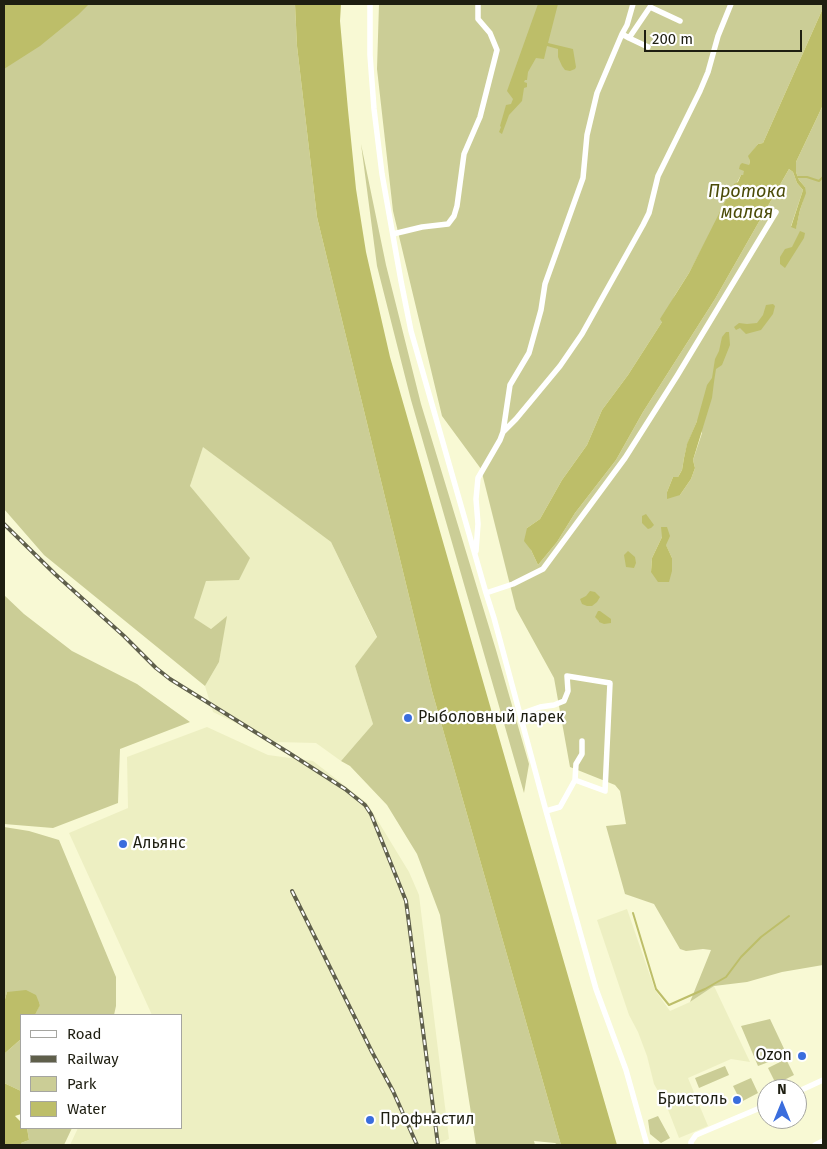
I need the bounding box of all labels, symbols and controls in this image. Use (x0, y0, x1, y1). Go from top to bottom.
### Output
scale bar (647, 20, 804, 52)
text: 200 m (652, 30, 693, 48)
water label: Протока малая (708, 181, 786, 223)
place label: Рыболовный ларек (418, 708, 564, 728)
marker: Рыболовный ларек (402, 712, 414, 724)
place label: Альянс (133, 834, 186, 854)
marker: Альянс (117, 838, 129, 850)
legend (20, 1014, 182, 1129)
text: Road (67, 1025, 102, 1043)
place label: Ozon (755, 1046, 792, 1066)
text: Railway (67, 1050, 119, 1068)
marker: Ozon (796, 1050, 808, 1062)
text: Park (67, 1075, 97, 1093)
north arrow (757, 1079, 807, 1129)
text: N (777, 1081, 787, 1098)
place label: Бристоль (658, 1090, 727, 1110)
marker: Бристоль (731, 1094, 743, 1106)
text: Water (67, 1100, 106, 1118)
place label: Профнастил (380, 1110, 475, 1130)
marker: Профнастил (364, 1114, 376, 1126)

